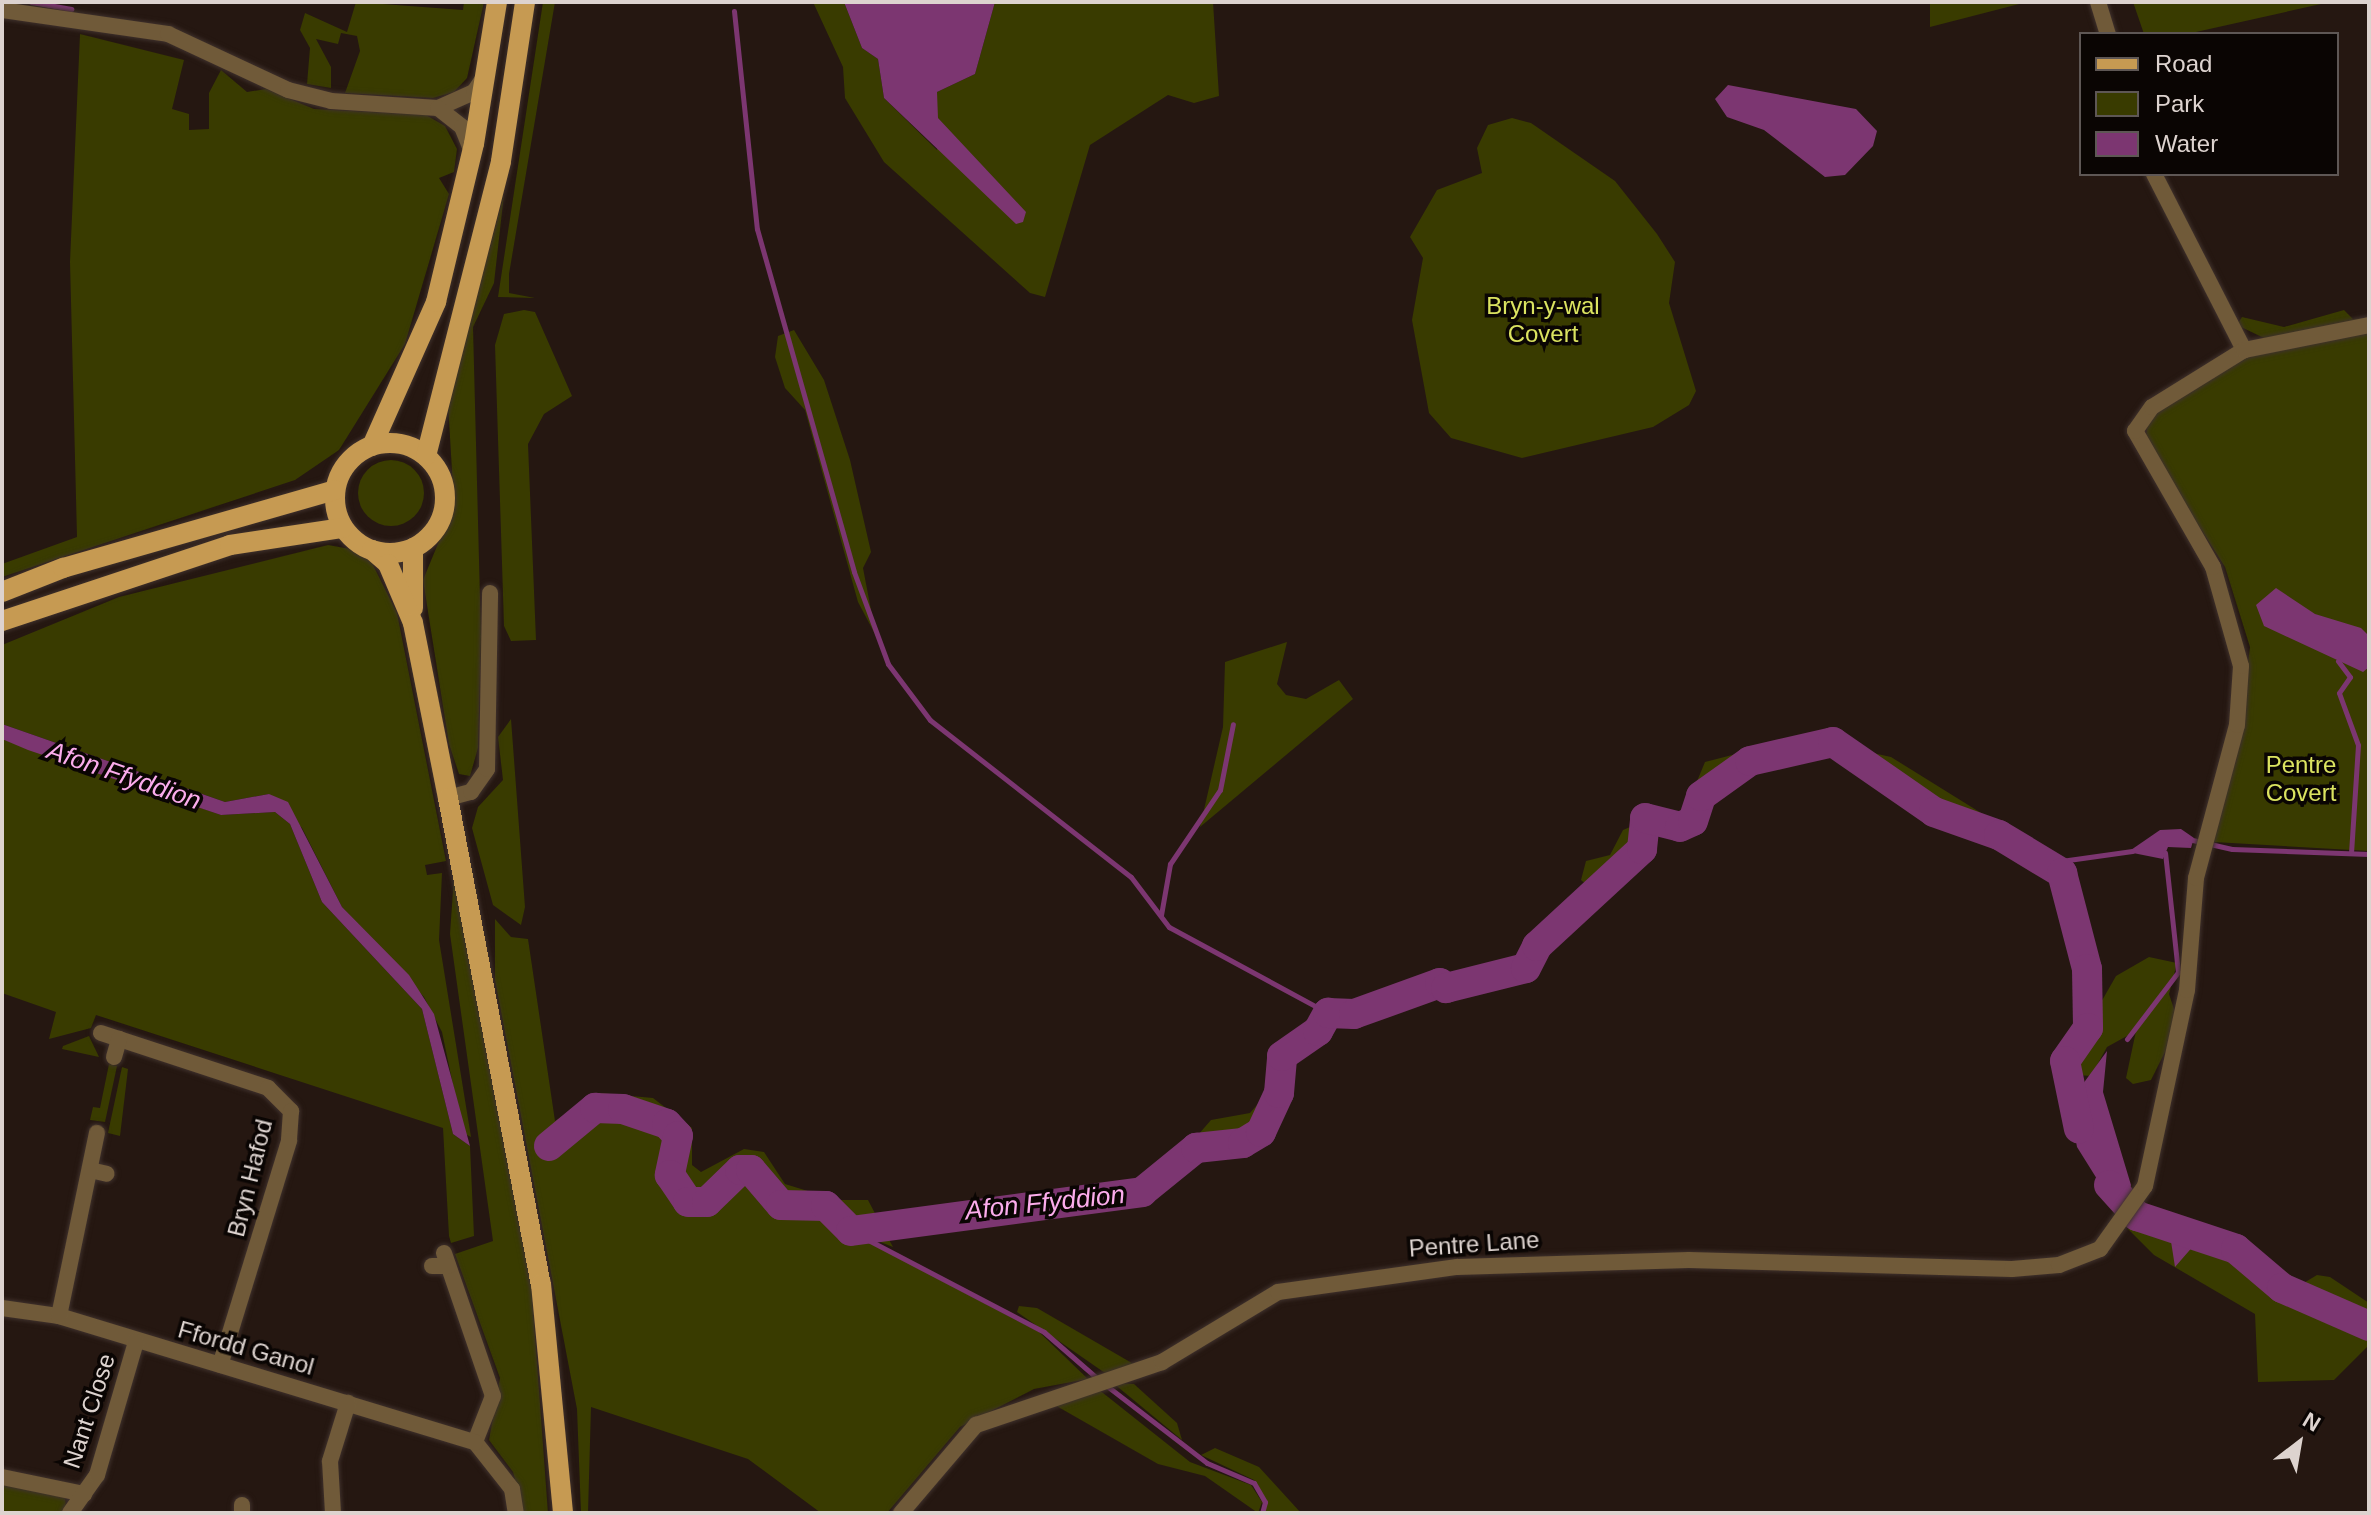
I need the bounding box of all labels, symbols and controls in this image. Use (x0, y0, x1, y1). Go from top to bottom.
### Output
legend (2079, 32, 2339, 176)
text: Road (2155, 50, 2212, 77)
text: Park (2155, 90, 2204, 117)
text: Water (2155, 130, 2218, 157)
park label: Bryn-y-wal Covert (1486, 292, 1600, 348)
water label: Afon Ffyddion (43, 735, 205, 817)
park label: Pentre Covert (2266, 751, 2336, 807)
street label: Bryn Hafod (222, 1116, 278, 1240)
water label: Afon Ffyddion (964, 1179, 1126, 1227)
street label: Pentre Lane (1408, 1225, 1540, 1263)
street label: Ffordd Ganol (175, 1315, 317, 1381)
street label: Nant Close (57, 1350, 121, 1472)
north arrow (2259, 1403, 2339, 1483)
text: N (2298, 1407, 2325, 1437)

